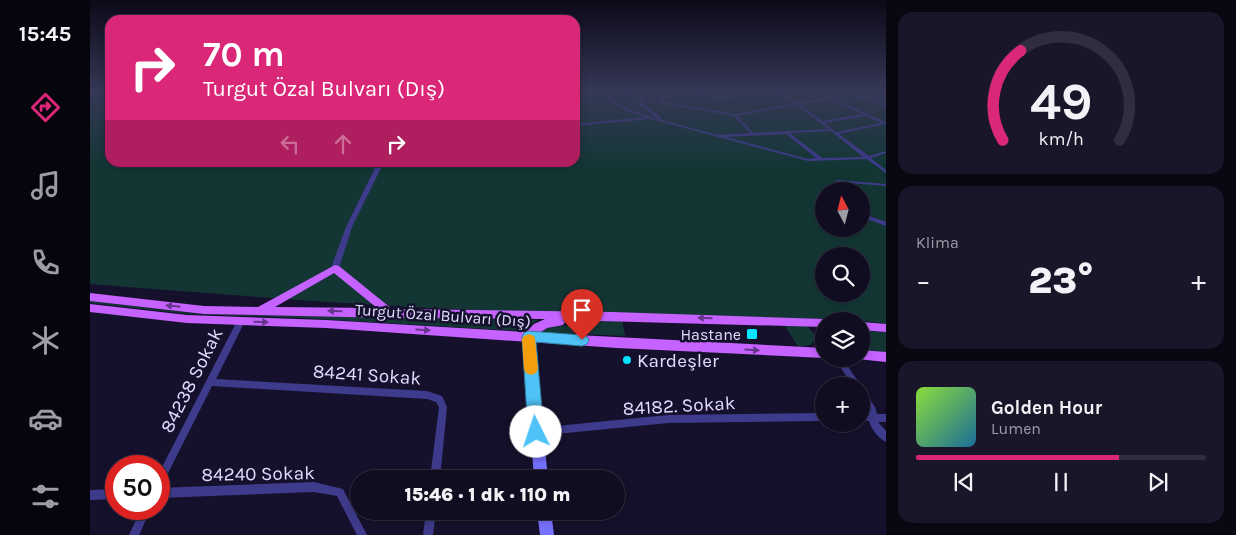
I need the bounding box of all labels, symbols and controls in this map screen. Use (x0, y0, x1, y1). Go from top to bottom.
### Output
text: 15:45 (19, 21, 71, 47)
text: 70 m (203, 34, 285, 75)
icon: right (120, 35, 185, 100)
text: 49 (1030, 71, 1092, 132)
text: Turgut Özal Bulvarı (Dış) (203, 76, 445, 102)
icon: directions (28, 90, 63, 125)
text: km/h (1038, 129, 1084, 150)
icon: left (276, 130, 304, 158)
icon: ahead (329, 130, 357, 158)
icon: right (382, 130, 410, 158)
icon: music (28, 168, 63, 203)
north arrow (815, 182, 870, 238)
map controls (815, 182, 870, 432)
text: Klima (916, 233, 959, 252)
icon: phone (28, 245, 63, 280)
button: search (815, 247, 870, 302)
text: 23° (1028, 258, 1094, 303)
text: − (916, 264, 931, 297)
text: + (1191, 264, 1206, 297)
pin (561, 289, 603, 340)
icon: arrive (568, 296, 596, 324)
street label: Turgut Özal Bulvarı (Dış) (354, 300, 531, 331)
one-way arrow (165, 302, 181, 310)
one-way arrow (327, 307, 343, 315)
button: layers (815, 312, 870, 367)
one-way arrow (697, 314, 713, 322)
one-way arrow (253, 318, 269, 326)
icon: climate (28, 323, 63, 358)
street label: 84238 Sokak (156, 324, 228, 436)
place label: Hastane (680, 325, 741, 344)
one-way arrow (415, 326, 431, 334)
marker: Hastane (745, 327, 759, 341)
one-way arrow (744, 346, 760, 354)
place label: Kardeşler (637, 350, 719, 372)
marker: Kardeşler (621, 354, 633, 366)
street label: 84241 Sokak (312, 360, 422, 390)
button: + (815, 377, 870, 432)
street label: 84182. Sokak (622, 392, 736, 420)
text: Golden Hour (991, 397, 1102, 419)
icon: car (28, 401, 63, 436)
position arrow (509, 405, 561, 457)
text: Lumen (991, 419, 1041, 438)
speed limit sign: 50 (105, 455, 170, 520)
street label: 84240 Sokak (201, 462, 315, 486)
icon: previous (950, 468, 978, 496)
icon: pause (1047, 468, 1075, 496)
icon: next (1144, 468, 1172, 496)
icon: filters (28, 479, 63, 514)
text: 15:46 · 1 dk · 110 m (404, 484, 571, 506)

